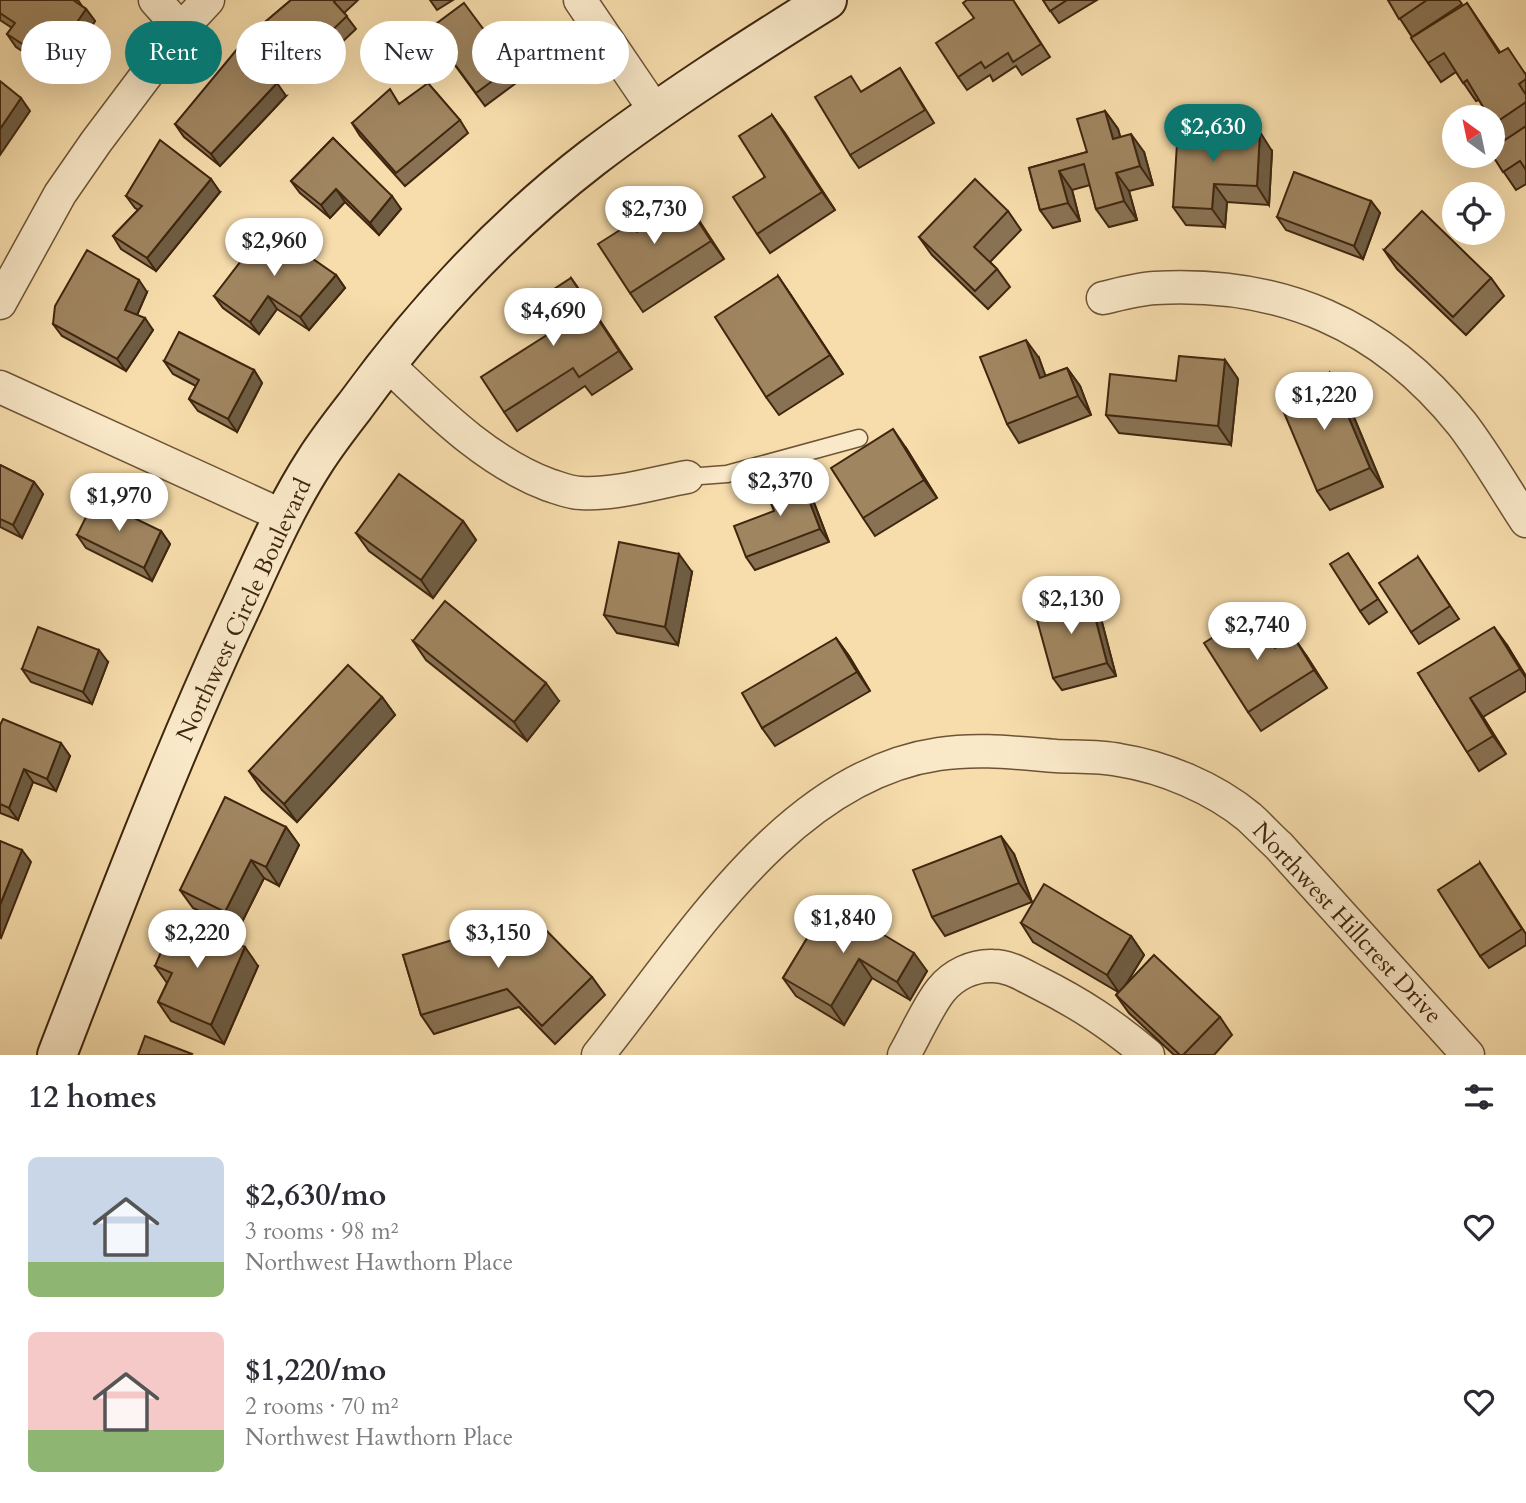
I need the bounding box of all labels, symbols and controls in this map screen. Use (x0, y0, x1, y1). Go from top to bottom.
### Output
chip: Buy (21, 21, 111, 84)
chip: Rent (125, 21, 222, 84)
chip: Filters (236, 21, 346, 84)
chip: New (360, 21, 458, 84)
chip: Apartment (472, 21, 629, 84)
pin: $2,630 (1156, 104, 1270, 164)
north arrow (1442, 105, 1505, 168)
map controls (1442, 105, 1505, 245)
text: $2,630 (1180, 111, 1246, 142)
button: locate (1442, 182, 1505, 245)
pin: $2,730 (597, 187, 711, 246)
text: $2,730 (621, 193, 687, 224)
pin: $2,960 (217, 218, 331, 278)
text: $2,960 (241, 225, 307, 256)
pin: $4,690 (496, 288, 610, 348)
text: $4,690 (520, 295, 586, 326)
pin: $1,220 (1267, 372, 1381, 432)
text: $1,220 (1291, 379, 1357, 410)
pin: $2,370 (723, 458, 837, 518)
text: $2,370 (747, 465, 813, 496)
street label: Northwest Circle Boulevard (168, 473, 320, 747)
pin: $1,970 (62, 474, 176, 533)
text: $1,970 (86, 480, 152, 511)
pin: $2,130 (1014, 576, 1128, 636)
text: $2,130 (1038, 583, 1104, 614)
pin: $2,740 (1200, 602, 1314, 662)
text: $2,740 (1224, 609, 1290, 640)
street label: Northwest Hillcrest Drive (1245, 815, 1449, 1031)
pin: $1,840 (786, 895, 900, 955)
text: $1,840 (810, 902, 876, 933)
pin: $2,220 (140, 911, 254, 970)
pin: $3,150 (441, 911, 555, 970)
text: $2,220 (164, 917, 230, 948)
text: $3,150 (465, 917, 531, 948)
text: 12 homes (28, 1077, 157, 1118)
icon: filters (1460, 1078, 1498, 1116)
text: $2,630/mo (245, 1175, 386, 1216)
icon: home (84, 1185, 168, 1269)
icon: heart (1460, 1208, 1498, 1246)
text: 3 rooms · 98 m² (245, 1216, 398, 1247)
text: Northwest Hawthorn Place (245, 1247, 513, 1278)
text: $1,220/mo (245, 1350, 386, 1391)
icon: home (84, 1360, 168, 1444)
icon: heart (1460, 1383, 1498, 1421)
text: 2 rooms · 70 m² (245, 1391, 398, 1422)
text: Northwest Hawthorn Place (245, 1422, 513, 1453)

